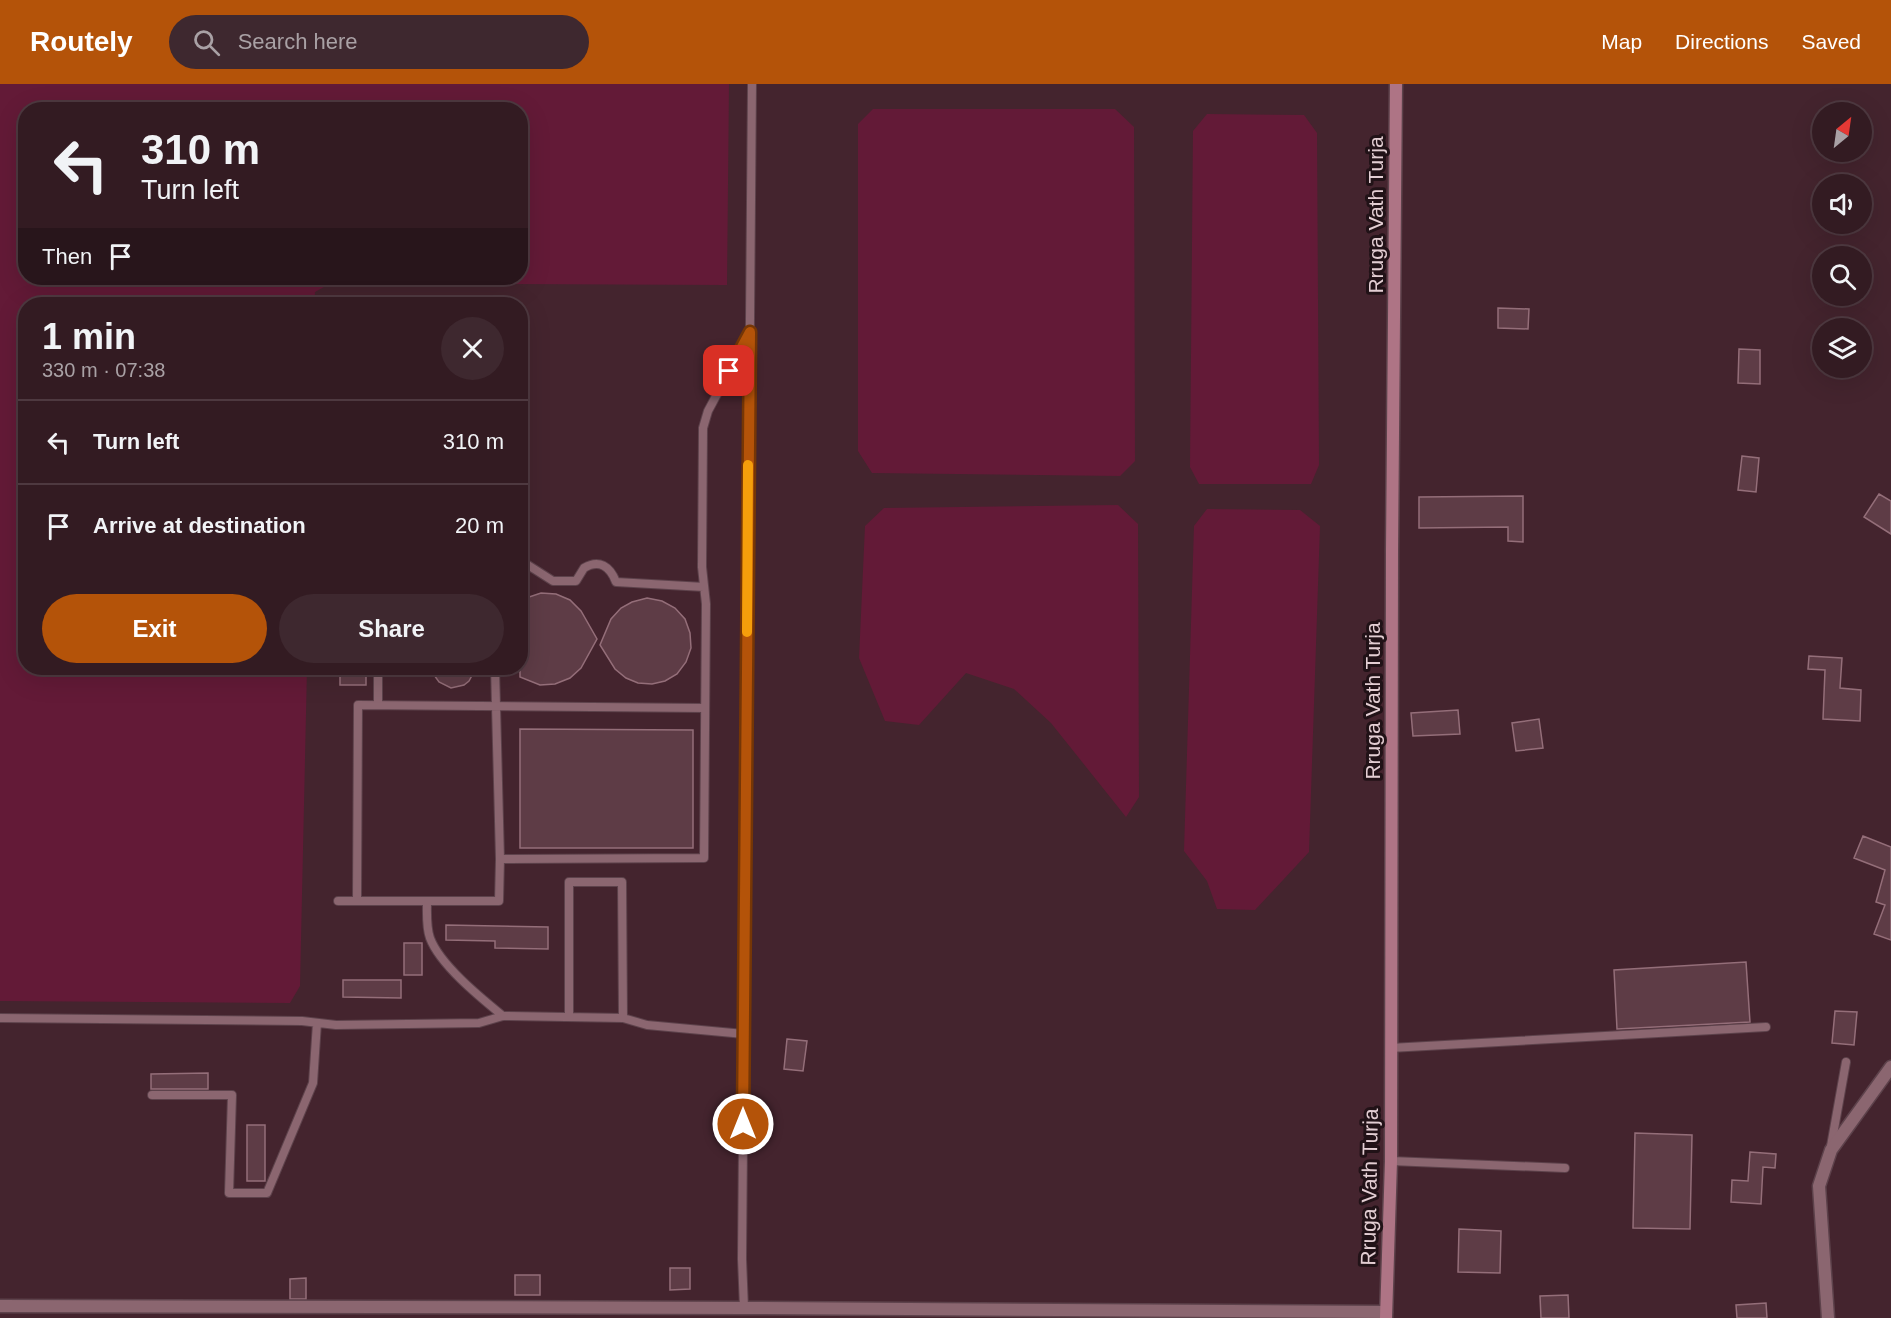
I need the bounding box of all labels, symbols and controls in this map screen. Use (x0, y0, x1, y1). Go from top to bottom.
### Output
search box (169, 15, 589, 69)
text: Routely (30, 26, 133, 57)
icon: search (190, 26, 223, 59)
text: Search here (238, 29, 358, 54)
text: Map (1601, 30, 1642, 53)
text: Directions (1675, 30, 1768, 53)
text: Saved (1801, 30, 1861, 53)
north arrow (1812, 102, 1872, 162)
map controls (1812, 102, 1872, 378)
icon: left (42, 126, 120, 204)
text: 310 m (141, 126, 260, 173)
street label: Rruga Vath Turja (1364, 136, 1387, 294)
button: sound (1812, 174, 1872, 234)
text: Turn left (141, 175, 239, 205)
icon: arrive (104, 240, 137, 273)
text: Then (42, 244, 92, 269)
button: search (1812, 246, 1872, 306)
text: 1 min (42, 316, 136, 357)
button: close (441, 317, 504, 380)
button: layers (1812, 318, 1872, 378)
pin (703, 345, 754, 396)
icon: arrive (712, 354, 745, 387)
text: 330 m · 07:38 (42, 359, 165, 381)
icon: left (42, 426, 75, 459)
text: Turn left (93, 429, 179, 454)
text: 310 m (443, 429, 504, 454)
icon: arrive (42, 510, 75, 543)
text: Arrive at destination (93, 513, 306, 538)
text: 20 m (455, 513, 504, 538)
button: Exit (42, 594, 267, 663)
button: Share (279, 594, 504, 663)
street label: Rruga Vath Turja (1361, 622, 1384, 780)
position arrow (711, 1092, 775, 1156)
street label: Rruga Vath Turja (1356, 1108, 1382, 1266)

